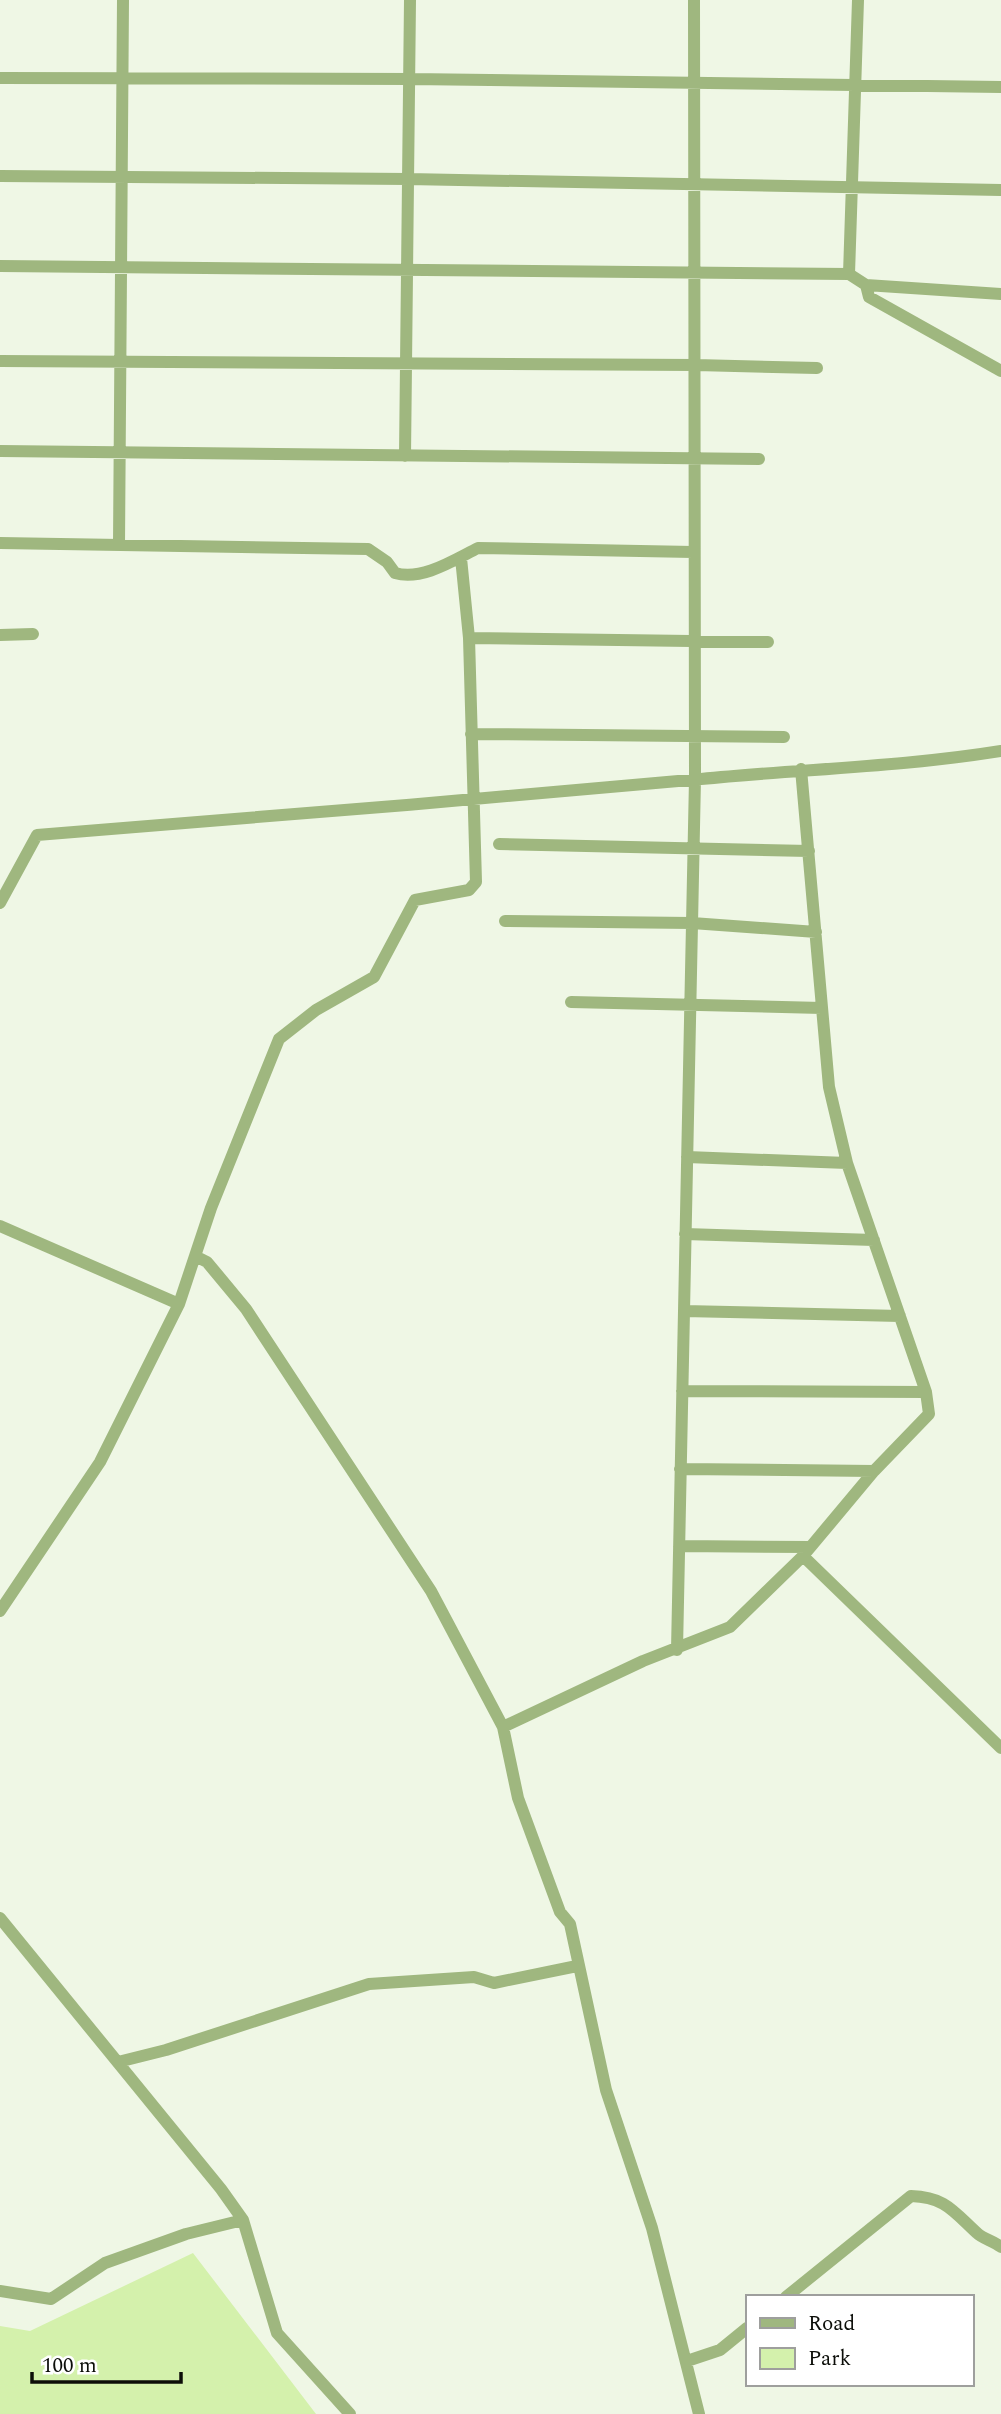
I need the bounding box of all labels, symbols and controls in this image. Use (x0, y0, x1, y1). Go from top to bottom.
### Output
legend (746, 2295, 973, 2386)
text: Road (808, 2308, 855, 2340)
scale bar (32, 2340, 180, 2384)
text: Park (808, 2343, 852, 2375)
text: 100 m (42, 2350, 97, 2382)

